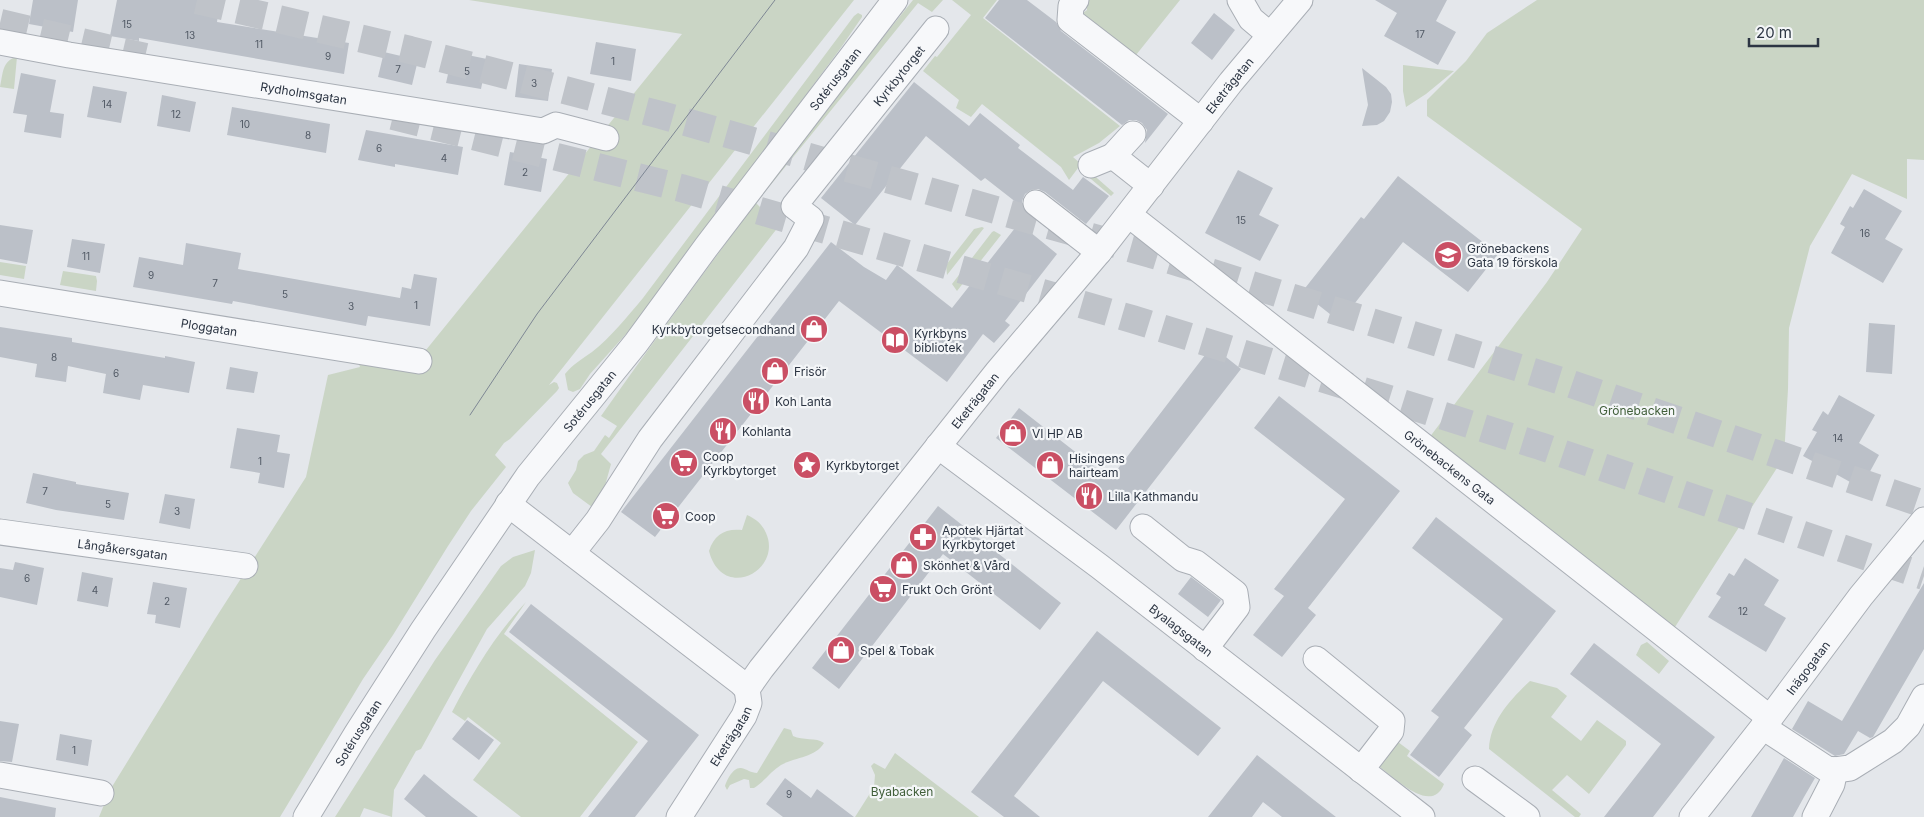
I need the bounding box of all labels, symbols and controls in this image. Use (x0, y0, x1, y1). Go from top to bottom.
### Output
scale bar (1749, 15, 1818, 47)
house number: 15 (122, 18, 132, 30)
text: 20 m (1756, 23, 1792, 42)
house number: 17 (1415, 28, 1425, 40)
house number: 13 (185, 29, 195, 41)
house number: 11 (255, 38, 263, 50)
street label: Kyrkbytorget (870, 42, 928, 109)
street label: Sotérusgatan (806, 44, 864, 113)
house number: 9 (325, 50, 331, 62)
street label: Eketrägatan (1202, 54, 1256, 116)
house number: 1 (611, 55, 615, 67)
house number: 7 (395, 63, 401, 75)
house number: 5 (464, 65, 470, 77)
house number: 3 (531, 77, 537, 89)
street label: Rydholmsgatan (259, 78, 348, 107)
house number: 14 (102, 98, 112, 110)
house number: 12 (171, 108, 181, 120)
house number: 10 (240, 118, 250, 130)
house number: 8 (305, 129, 311, 141)
house number: 6 (376, 142, 382, 154)
house number: 4 (441, 152, 447, 164)
house number: 2 (522, 166, 528, 178)
house number: 15 (1236, 214, 1246, 226)
house number: 16 (1860, 227, 1870, 239)
school or university icon: Grönebackens Gata 19 förskola (1433, 240, 1463, 270)
place label: Grönebackens Gata 19 förskola (1467, 241, 1558, 270)
house number: 11 (82, 250, 90, 262)
house number: 9 (148, 269, 154, 281)
house number: 7 (212, 277, 218, 289)
house number: 5 (282, 288, 288, 300)
house number: 1 (414, 299, 418, 311)
house number: 3 (348, 300, 354, 312)
shop icon: Kyrkbytorgetsecondhand (799, 314, 829, 344)
street label: Ploggatan (180, 315, 239, 339)
place label: Kyrkbytorgetsecondhand (652, 322, 795, 337)
library icon: Kyrkbyns bibliotek (880, 325, 910, 355)
place label: Kyrkbyns bibliotek (914, 326, 967, 355)
house number: 8 (51, 351, 57, 363)
shop icon: Frisör (760, 356, 790, 386)
place label: Frisör (794, 364, 827, 379)
house number: 6 (113, 367, 119, 379)
street label: Sotérusgatan (559, 367, 619, 435)
street label: Eketrägatan (948, 369, 1002, 431)
restaurant icon: Koh Lanta (741, 386, 771, 416)
place label: Koh Lanta (775, 394, 832, 409)
park label: Grönebacken (1599, 403, 1675, 418)
restaurant icon: Kohlanta (708, 416, 738, 446)
shop icon: VI HP AB (998, 418, 1028, 448)
place label: Kohlanta (742, 424, 791, 439)
place label: VI HP AB (1032, 426, 1083, 441)
street label: Grönebackens Gata (1401, 426, 1499, 507)
house number: 14 (1833, 432, 1843, 444)
supermarket icon: Coop Kyrkbytorget (669, 448, 699, 478)
place label: Coop Kyrkbytorget (703, 449, 776, 478)
place icon: Kyrkbytorget (792, 450, 822, 480)
shop icon: Hisingens hairteam (1035, 450, 1065, 480)
place label: Hisingens hairteam (1069, 451, 1125, 480)
house number: 1 (258, 455, 262, 467)
place label: Kyrkbytorget (826, 458, 899, 473)
restaurant icon: Lilla Kathmandu (1074, 481, 1104, 511)
house number: 7 (42, 485, 48, 497)
place label: Lilla Kathmandu (1108, 489, 1198, 504)
house number: 5 (105, 498, 111, 510)
supermarket icon: Coop (651, 501, 681, 531)
house number: 3 (174, 505, 180, 517)
place label: Coop (685, 509, 716, 524)
pharmacy icon: Apotek Hjärtat Kyrkbytorget (908, 522, 938, 552)
place label: Apotek Hjärtat Kyrkbytorget (942, 523, 1024, 552)
street label: Långåkersgatan (77, 535, 169, 563)
shop icon: Skönhet & Vård (889, 550, 919, 580)
place label: Skönhet & Vård (923, 558, 1010, 573)
house number: 6 (24, 572, 30, 584)
supermarket icon: Frukt Och Grönt (868, 574, 898, 604)
place label: Frukt Och Grönt (902, 582, 992, 597)
house number: 4 (92, 584, 98, 596)
house number: 2 (164, 595, 170, 607)
street label: Byalagsgatan (1146, 601, 1216, 659)
house number: 12 (1738, 605, 1748, 617)
shop icon: Spel & Tobak (826, 635, 856, 665)
street label: Inägogatan (1783, 638, 1833, 697)
place label: Spel & Tobak (860, 643, 935, 658)
street label: Sotérusgatan (331, 696, 384, 769)
street label: Eketrägatan (706, 704, 754, 769)
house number: 1 (72, 744, 76, 756)
park label: Byabacken (871, 784, 933, 799)
house number: 9 (786, 788, 792, 800)

